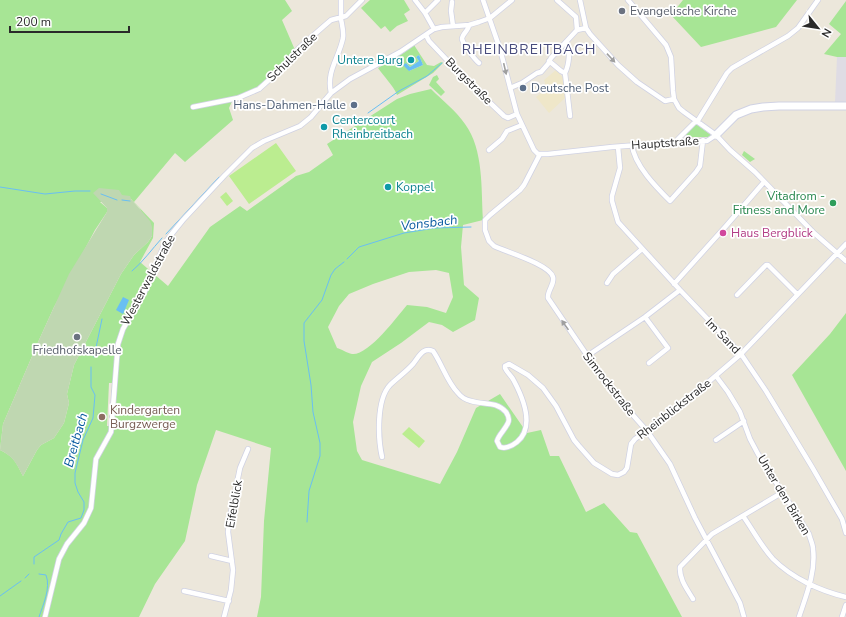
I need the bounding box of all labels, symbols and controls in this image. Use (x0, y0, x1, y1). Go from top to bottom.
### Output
place label: Evangelische Kirche (630, 3, 737, 19)
marker: Evangelische Kirche (617, 6, 627, 16)
scale bar (10, 8, 129, 34)
north arrow (798, 8, 838, 48)
text: 200 m (16, 14, 51, 30)
text: N (818, 25, 835, 40)
street label: Schulstraße (263, 29, 321, 85)
district label: RHEINBREITBACH (462, 40, 596, 59)
place label: Untere Burg (337, 52, 403, 68)
one-way arrow (606, 53, 616, 63)
street label: Burgstraße (442, 54, 496, 108)
marker: Untere Burg (406, 55, 416, 65)
one-way arrow (502, 62, 508, 75)
place label: Deutsche Post (531, 80, 610, 96)
marker: Deutsche Post (518, 83, 528, 93)
place label: Hans-Dahmen-Halle (233, 97, 346, 113)
marker: Hans-Dahmen-Halle (349, 100, 359, 110)
place label: Centercourt Rheinbreitbach (332, 112, 413, 142)
marker: Centercourt Rheinbreitbach (319, 122, 329, 132)
street label: Hauptstraße (631, 133, 699, 153)
place label: Koppel (396, 179, 434, 195)
marker: Koppel (383, 182, 393, 192)
place label: Vitadrom - Fitness and More (733, 188, 825, 218)
marker: Vitadrom - Fitness and More (828, 198, 838, 208)
water label: Vonsbach (400, 211, 458, 235)
place label: Haus Bergblick (731, 225, 814, 241)
marker: Haus Bergblick (718, 228, 728, 238)
street label: Westerwaldstraße (117, 232, 179, 328)
street label: Im Sand (702, 315, 744, 357)
one-way arrow (561, 320, 569, 330)
marker: Friedhofskapelle (72, 332, 82, 342)
place label: Friedhofskapelle (32, 342, 122, 358)
street label: Simrockstraße (579, 349, 639, 419)
street label: Rheinblickstraße (634, 375, 714, 443)
place label: Kindergarten Burgzwerge (110, 402, 180, 432)
water label: Breitbach (60, 411, 92, 469)
marker: Kindergarten Burgzwerge (97, 412, 107, 422)
street label: Unter den Birken (754, 452, 814, 538)
street label: Eifelblick (222, 478, 246, 529)

